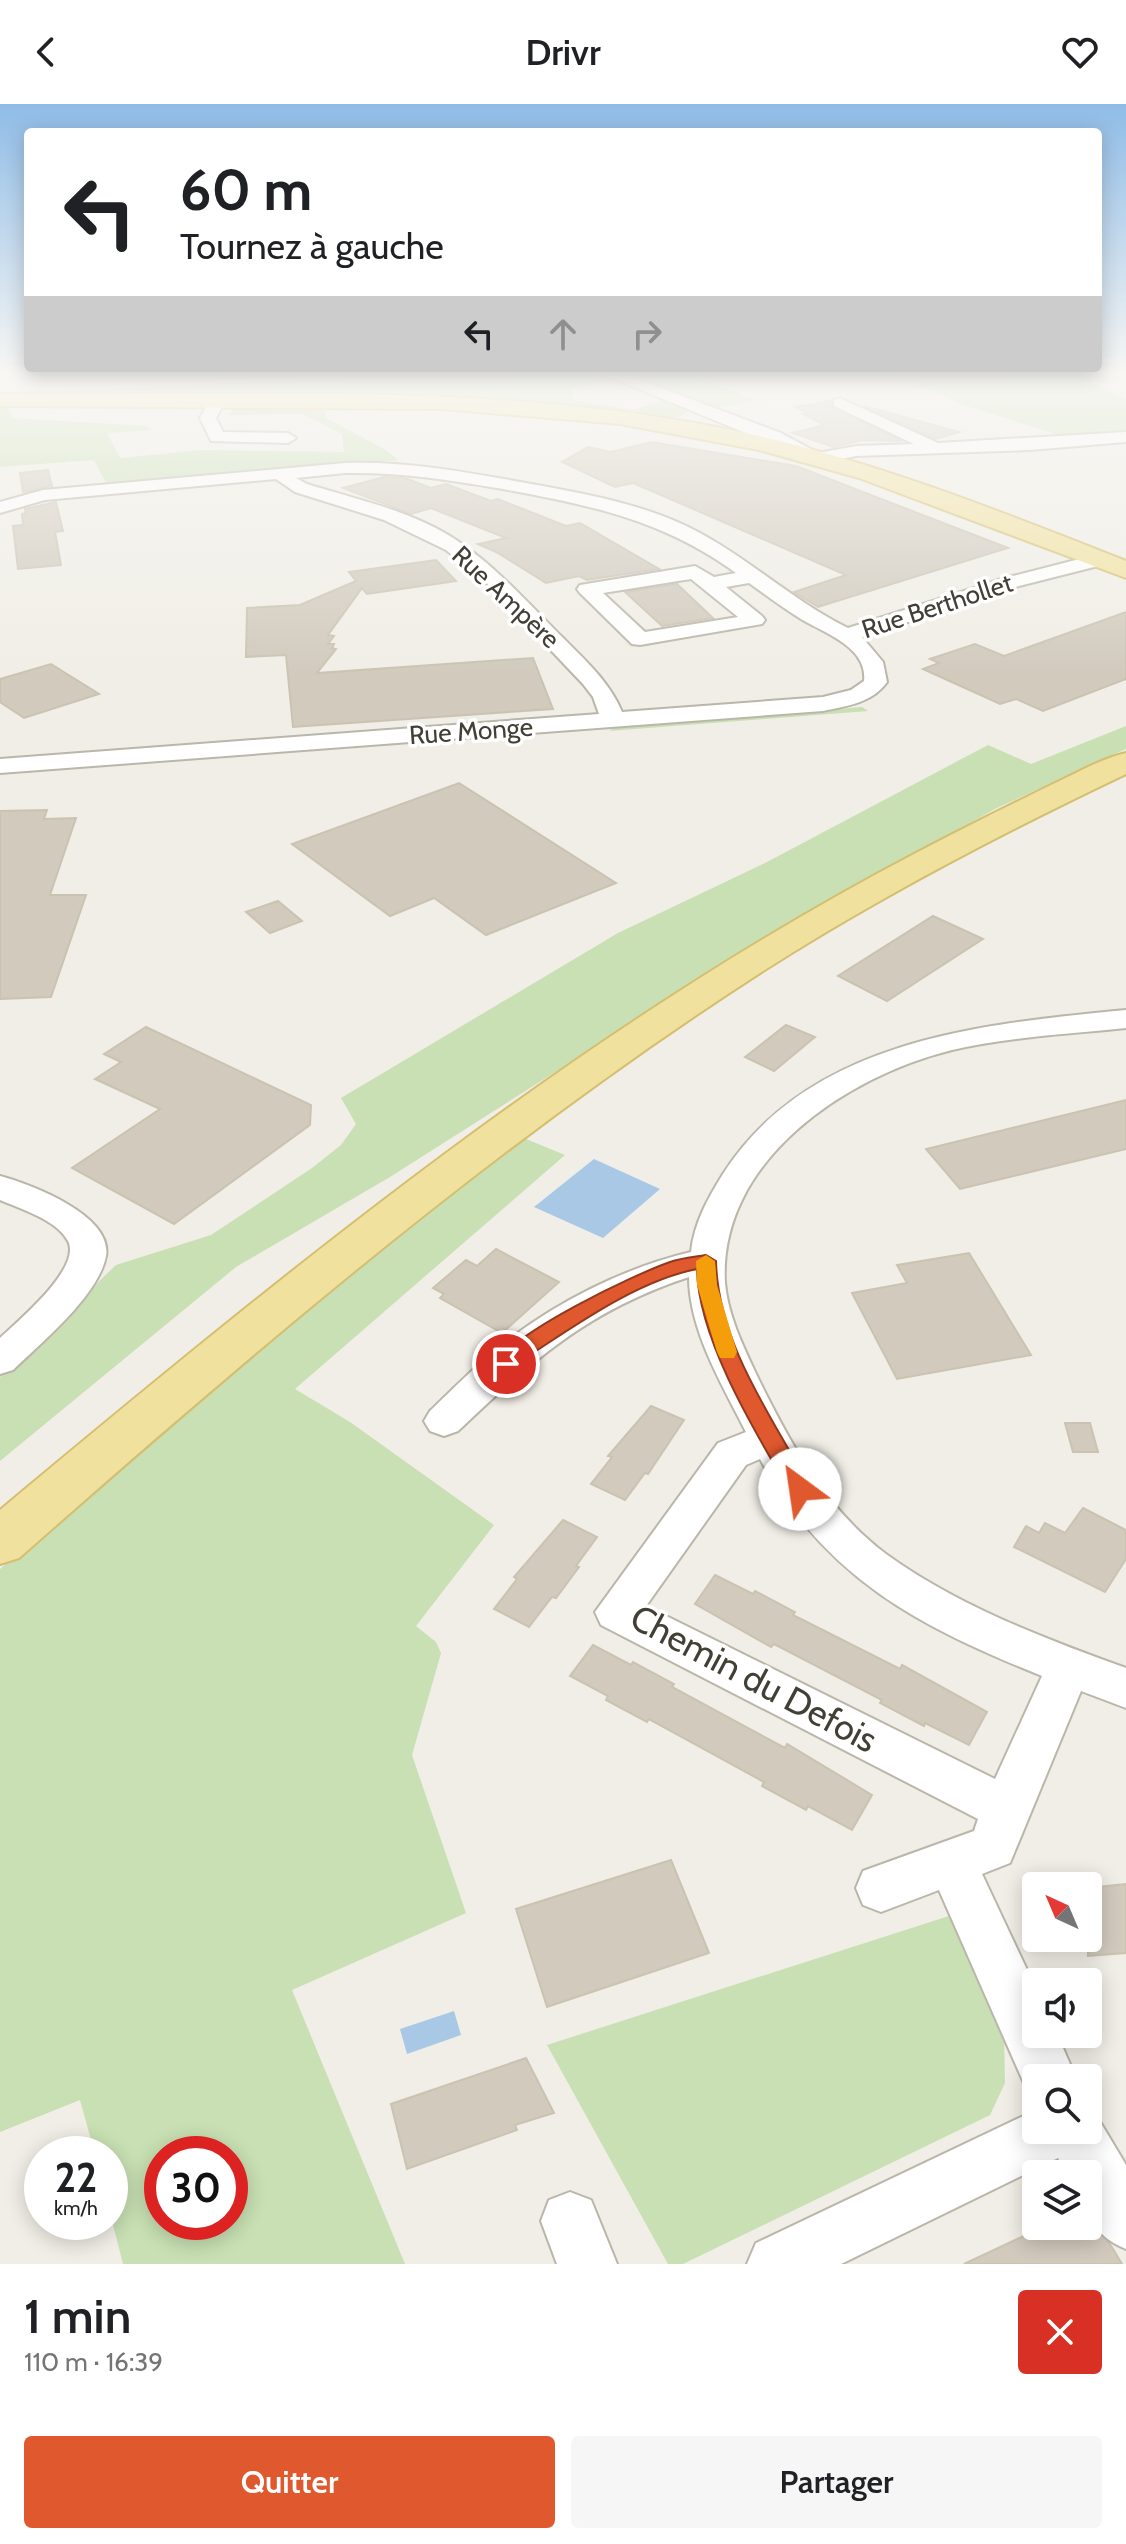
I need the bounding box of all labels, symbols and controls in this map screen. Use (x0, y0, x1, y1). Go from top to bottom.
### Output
icon: back (24, 30, 68, 74)
text: Drivr (525, 30, 601, 74)
icon: heart (1058, 30, 1102, 74)
text: 60 m (180, 156, 312, 224)
icon: left (48, 160, 152, 264)
text: Tournez à gauche (180, 224, 444, 268)
icon: left (457, 312, 501, 356)
icon: ahead (541, 312, 585, 356)
icon: right (625, 312, 669, 356)
street label: Rue Ampère (445, 539, 567, 655)
street label: Rue Berthollet (858, 567, 1017, 645)
street label: Rue Monge (408, 711, 534, 751)
pin (472, 1330, 540, 1398)
icon: arrive (484, 1342, 528, 1386)
position arrow (758, 1447, 842, 1531)
street label: Chemin du Defois (623, 1595, 885, 1761)
north arrow (1022, 1872, 1102, 1952)
map controls (1022, 1872, 1102, 2240)
button: sound (1022, 1968, 1102, 2048)
button: search (1022, 2064, 1102, 2144)
speed limit sign: 30 (144, 2136, 248, 2240)
text: 22 (55, 2153, 97, 2202)
button: layers (1022, 2160, 1102, 2240)
text: km/h (54, 2196, 98, 2220)
text: 1 min (24, 2287, 131, 2345)
button: close (1018, 2290, 1102, 2374)
text: 110 m · 16:39 (24, 2346, 163, 2378)
button: Quitter (24, 2436, 555, 2528)
button: Partager (571, 2436, 1102, 2528)

